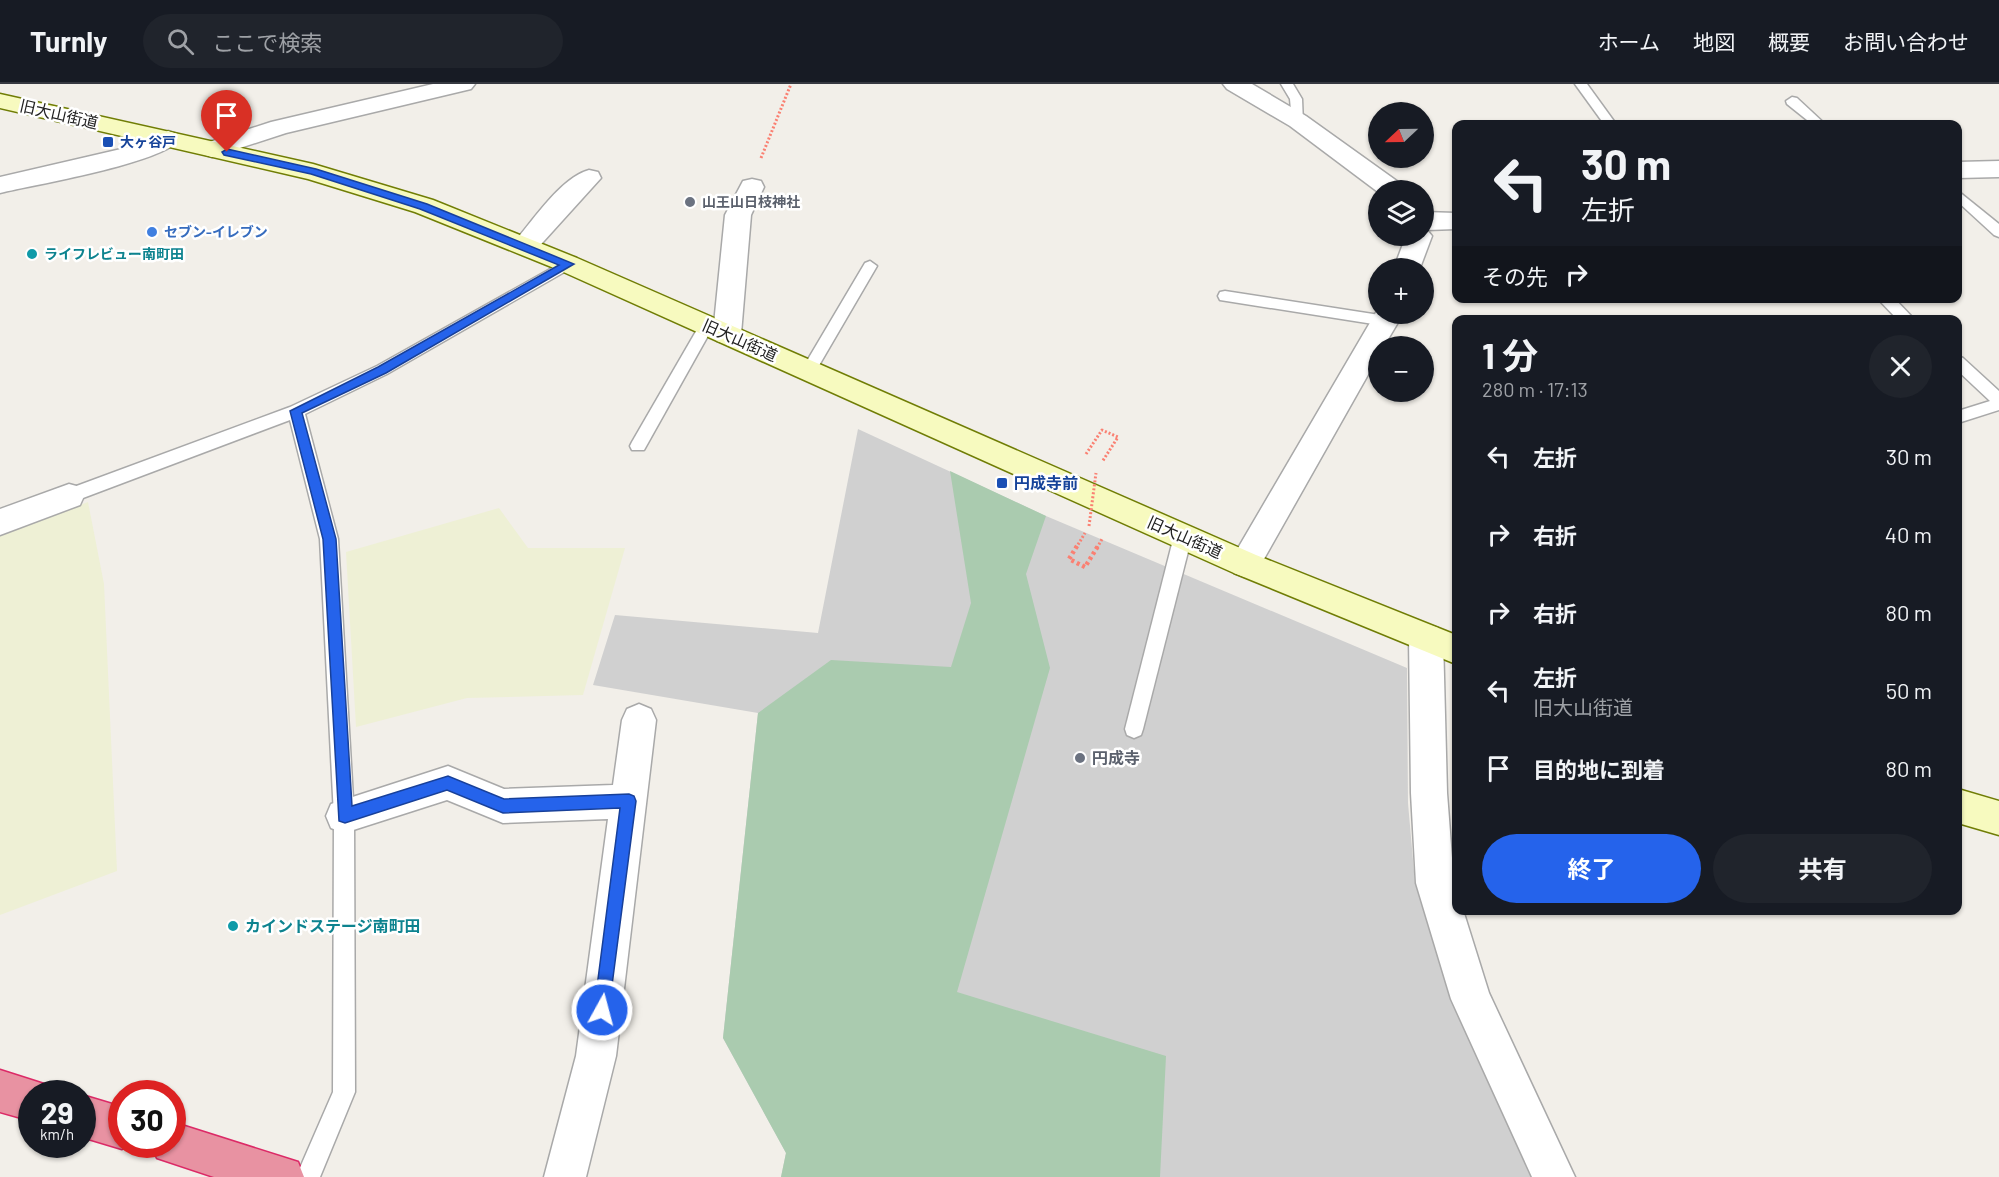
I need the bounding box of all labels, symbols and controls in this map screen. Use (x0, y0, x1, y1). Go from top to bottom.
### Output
search box (143, 14, 563, 68)
text: Turnly (30, 24, 107, 58)
icon: search (164, 25, 197, 58)
text: ここで検索 (212, 29, 322, 55)
text: ホーム (1598, 29, 1660, 54)
text: 地図 (1693, 29, 1735, 54)
text: 概要 (1768, 29, 1810, 54)
text: お問い合わせ (1843, 29, 1969, 54)
pin (201, 90, 252, 152)
street label: 旧大山街道 (18, 95, 100, 132)
icon: arrive (210, 99, 243, 132)
north arrow (1368, 102, 1434, 168)
map controls (1368, 102, 1434, 402)
place label: 大ヶ谷戸 (120, 133, 176, 150)
marker: 大ヶ谷戸 (101, 135, 115, 149)
text: 30 m (1581, 138, 1671, 188)
icon: left (1482, 144, 1560, 222)
button: layers (1368, 180, 1434, 246)
place label: 山王山日枝神社 (702, 193, 800, 210)
text: 左折 (1581, 193, 1635, 225)
marker: 山王山日枝神社 (683, 195, 697, 209)
place label: セブン-イレブン (164, 223, 268, 240)
marker: セブン-イレブン (145, 225, 159, 239)
place label: ライフレビュー南町田 (44, 245, 184, 262)
marker: ライフレビュー南町田 (25, 247, 39, 261)
button: + (1368, 258, 1434, 324)
icon: right (1560, 258, 1593, 291)
text: その先 (1482, 263, 1548, 289)
street label: 旧大山街道 (700, 315, 781, 364)
text: 1 分 (1482, 333, 1538, 376)
button: close (1869, 335, 1932, 398)
button: − (1368, 336, 1434, 402)
text: 280 m · 17:13 (1482, 377, 1588, 401)
icon: left (1482, 440, 1515, 473)
text: 30 m (1886, 443, 1932, 469)
text: 左折 (1533, 444, 1577, 470)
place label: 円成寺前 (1014, 473, 1078, 492)
marker: 円成寺前 (995, 476, 1009, 490)
street label: 旧大山街道 (1145, 512, 1226, 561)
icon: right (1482, 518, 1515, 551)
text: 40 m (1885, 521, 1932, 547)
text: 右折 (1533, 522, 1577, 548)
icon: right (1482, 596, 1515, 629)
text: 80 m (1886, 599, 1932, 625)
text: 右折 (1533, 600, 1577, 626)
text: 左折 (1533, 664, 1577, 690)
icon: left (1482, 674, 1515, 707)
text: 50 m (1886, 677, 1932, 703)
text: 旧大山街道 (1533, 695, 1633, 719)
place label: 円成寺 (1092, 748, 1140, 767)
marker: 円成寺 (1073, 751, 1087, 765)
icon: arrive (1482, 752, 1515, 785)
text: 80 m (1886, 755, 1932, 781)
text: 目的地に到着 (1533, 756, 1665, 782)
button: 終了 (1482, 834, 1701, 903)
button: 共有 (1713, 834, 1932, 903)
place label: カインドステージ南町田 (245, 916, 421, 935)
marker: カインドステージ南町田 (226, 919, 240, 933)
position arrow (570, 978, 634, 1042)
speed limit sign: 30 (108, 1080, 186, 1158)
text: 29 (41, 1094, 73, 1130)
text: km/h (40, 1125, 74, 1143)

